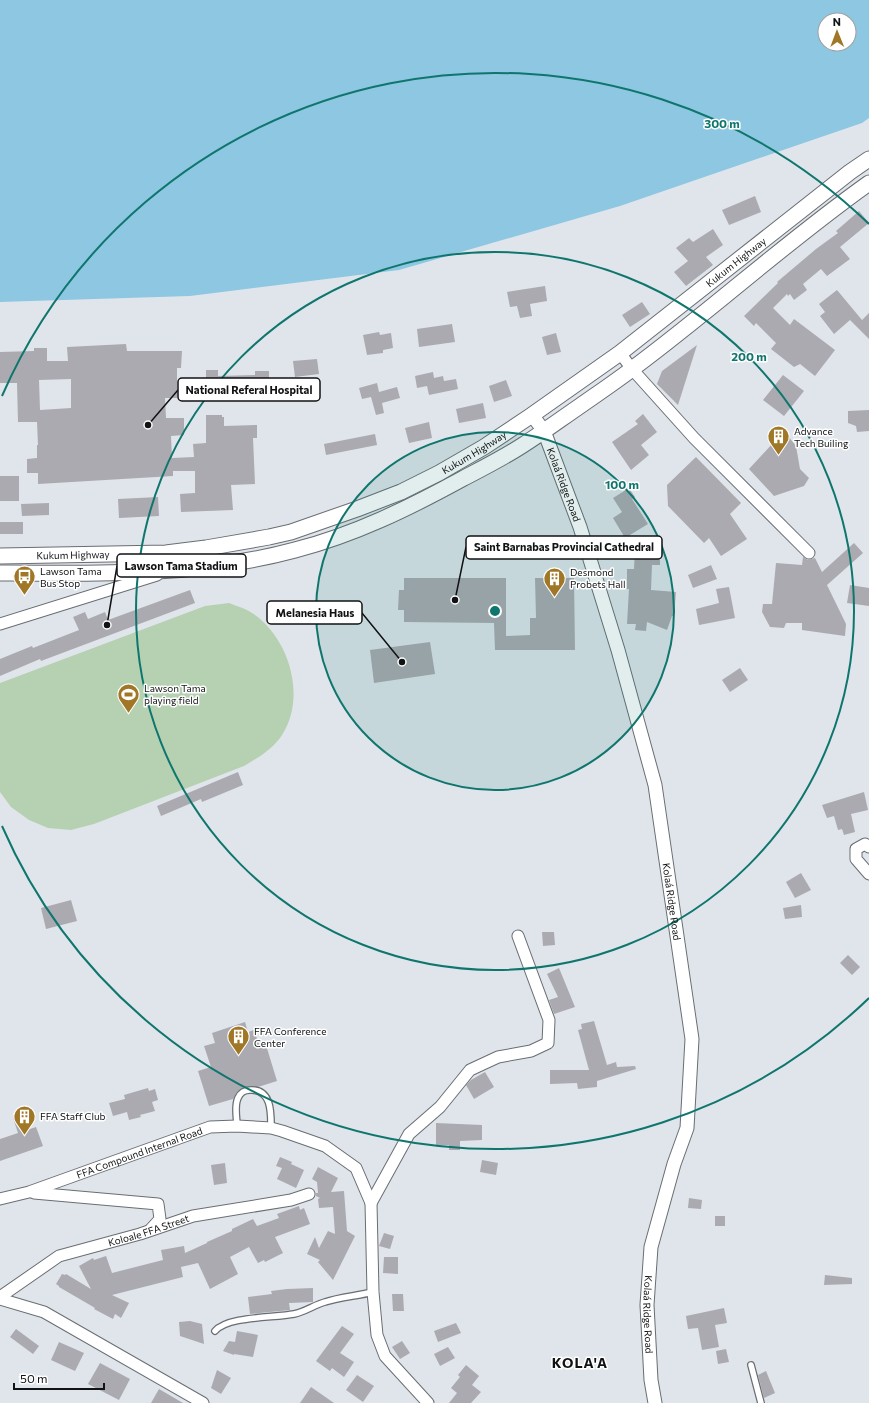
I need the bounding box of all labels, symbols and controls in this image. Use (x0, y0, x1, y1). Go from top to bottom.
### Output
north arrow (817, 12, 857, 52)
text: N (833, 15, 841, 28)
text: 300 m (704, 116, 740, 130)
street label: Kukum Highway (703, 235, 768, 289)
text: 200 m (731, 349, 767, 363)
callout: National Referal Hospital (178, 378, 320, 401)
text: National Referal Hospital (186, 383, 312, 396)
building icon: Advance Tech Builing (766, 424, 792, 457)
place label: Advance Tech Builing (794, 425, 849, 449)
street label: Kukum Highway (439, 428, 508, 476)
street label: Kolaá Ridge Road (545, 446, 583, 523)
text: 100 m (605, 477, 639, 491)
callout: Saint Barnabas Provincial Cathedral (466, 536, 662, 559)
text: Saint Barnabas Provincial Cathedral (474, 540, 654, 553)
street label: Kukum Highway (36, 548, 110, 561)
callout: Lawson Tama Stadium (117, 554, 246, 577)
text: Lawson Tama Stadium (124, 559, 238, 572)
bus stop icon: Lawson Tama Bus Stop (11, 564, 37, 597)
place label: Lawson Tama Bus Stop (40, 565, 102, 589)
building icon: Desmond Probets Hall (542, 565, 568, 598)
place label: Desmond Probets Hall (570, 566, 626, 590)
callout: Melanesia Haus (267, 601, 362, 624)
centre of rings (488, 604, 502, 618)
text: Melanesia Haus (276, 606, 354, 619)
sports icon: Lawson Tama playing field (116, 681, 142, 714)
place label: Lawson Tama playing field (144, 682, 206, 706)
street label: Kolaá Ridge Road (660, 862, 684, 941)
building icon: FFA Conference Center (226, 1024, 252, 1057)
place label: FFA Conference Center (254, 1025, 326, 1049)
building icon: FFA Staff Club (11, 1103, 37, 1136)
place label: FFA Staff Club (40, 1110, 106, 1122)
street label: FFA Compound Internal Road (75, 1124, 204, 1181)
street label: Koloale FFA Street (107, 1212, 190, 1248)
street label: Kolaá Ridge Road (641, 1275, 656, 1354)
district label: KOLA'A (552, 1354, 608, 1371)
scale bar (14, 1365, 104, 1391)
text: 50 m (20, 1371, 48, 1385)

